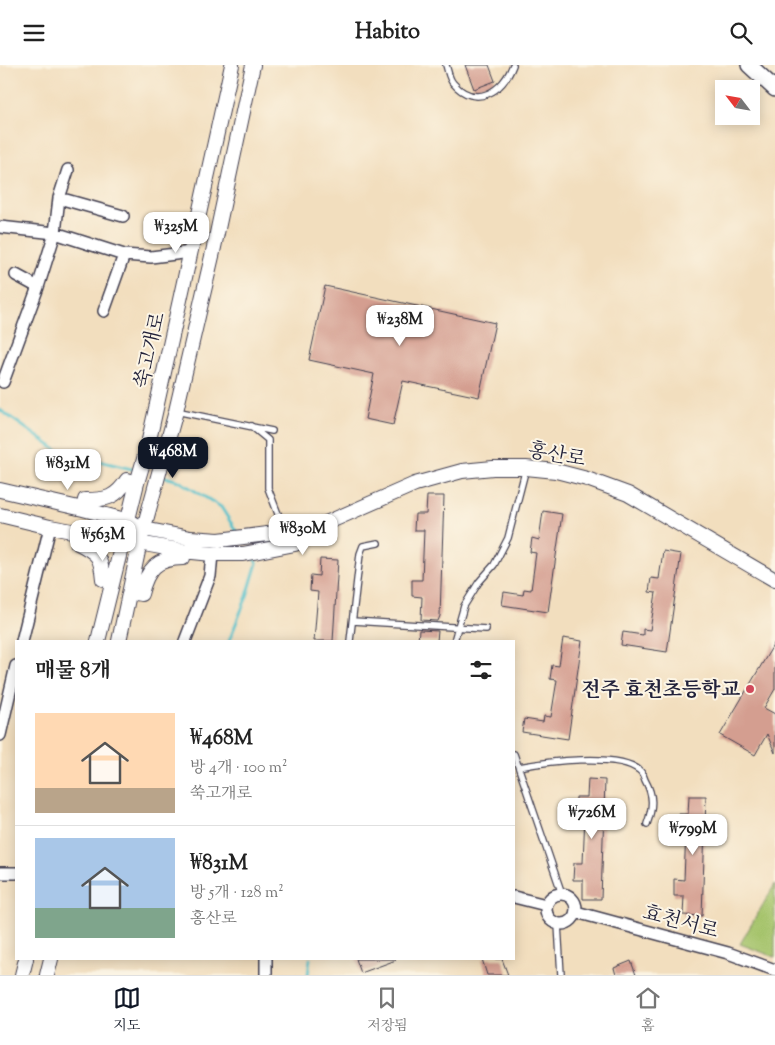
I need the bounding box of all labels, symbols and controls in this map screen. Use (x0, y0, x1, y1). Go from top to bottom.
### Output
text: Habito (355, 17, 420, 49)
icon: menu (20, 19, 48, 47)
icon: search (727, 19, 755, 47)
north arrow (715, 80, 760, 125)
map controls (715, 80, 760, 125)
pin: ₩325M (141, 211, 211, 254)
text: ₩325M (154, 216, 198, 239)
pin: ₩238M (365, 305, 435, 347)
text: ₩238M (377, 309, 423, 332)
street label: 쑥고개로 (129, 310, 174, 391)
pin: ₩468M (138, 437, 208, 479)
street label: 홍산로 (526, 437, 588, 476)
text: ₩468M (149, 441, 197, 464)
pin: ₩831M (33, 449, 103, 491)
text: ₩831M (46, 453, 90, 476)
pin: ₩830M (268, 513, 338, 556)
text: ₩830M (280, 518, 326, 541)
pin: ₩563M (68, 519, 138, 562)
text: ₩563M (81, 524, 125, 547)
icon: filters (467, 656, 495, 684)
text: 매물 8개 (35, 657, 111, 687)
place label: 전주 효천초등학교 (581, 677, 741, 706)
marker: 전주 효천초등학교 (744, 683, 756, 695)
text: ₩468M (190, 724, 253, 754)
icon: home (75, 733, 135, 793)
text: 방 4개 · 100 m² (190, 757, 287, 780)
text: 쑥고개로 (190, 783, 252, 806)
pin: ₩726M (557, 797, 627, 840)
text: ₩726M (568, 802, 616, 825)
pin: ₩799M (658, 813, 728, 856)
text: ₩799M (669, 818, 717, 841)
text: ₩831M (190, 849, 248, 879)
icon: home (75, 858, 135, 918)
text: 방 5개 · 128 m² (190, 882, 284, 905)
street label: 효천서로 (639, 899, 721, 947)
text: 홍산로 (190, 908, 236, 931)
tab: 지도 (113, 984, 141, 1037)
tab: 저장됨 (367, 984, 408, 1037)
tab: 홈 (634, 984, 662, 1037)

